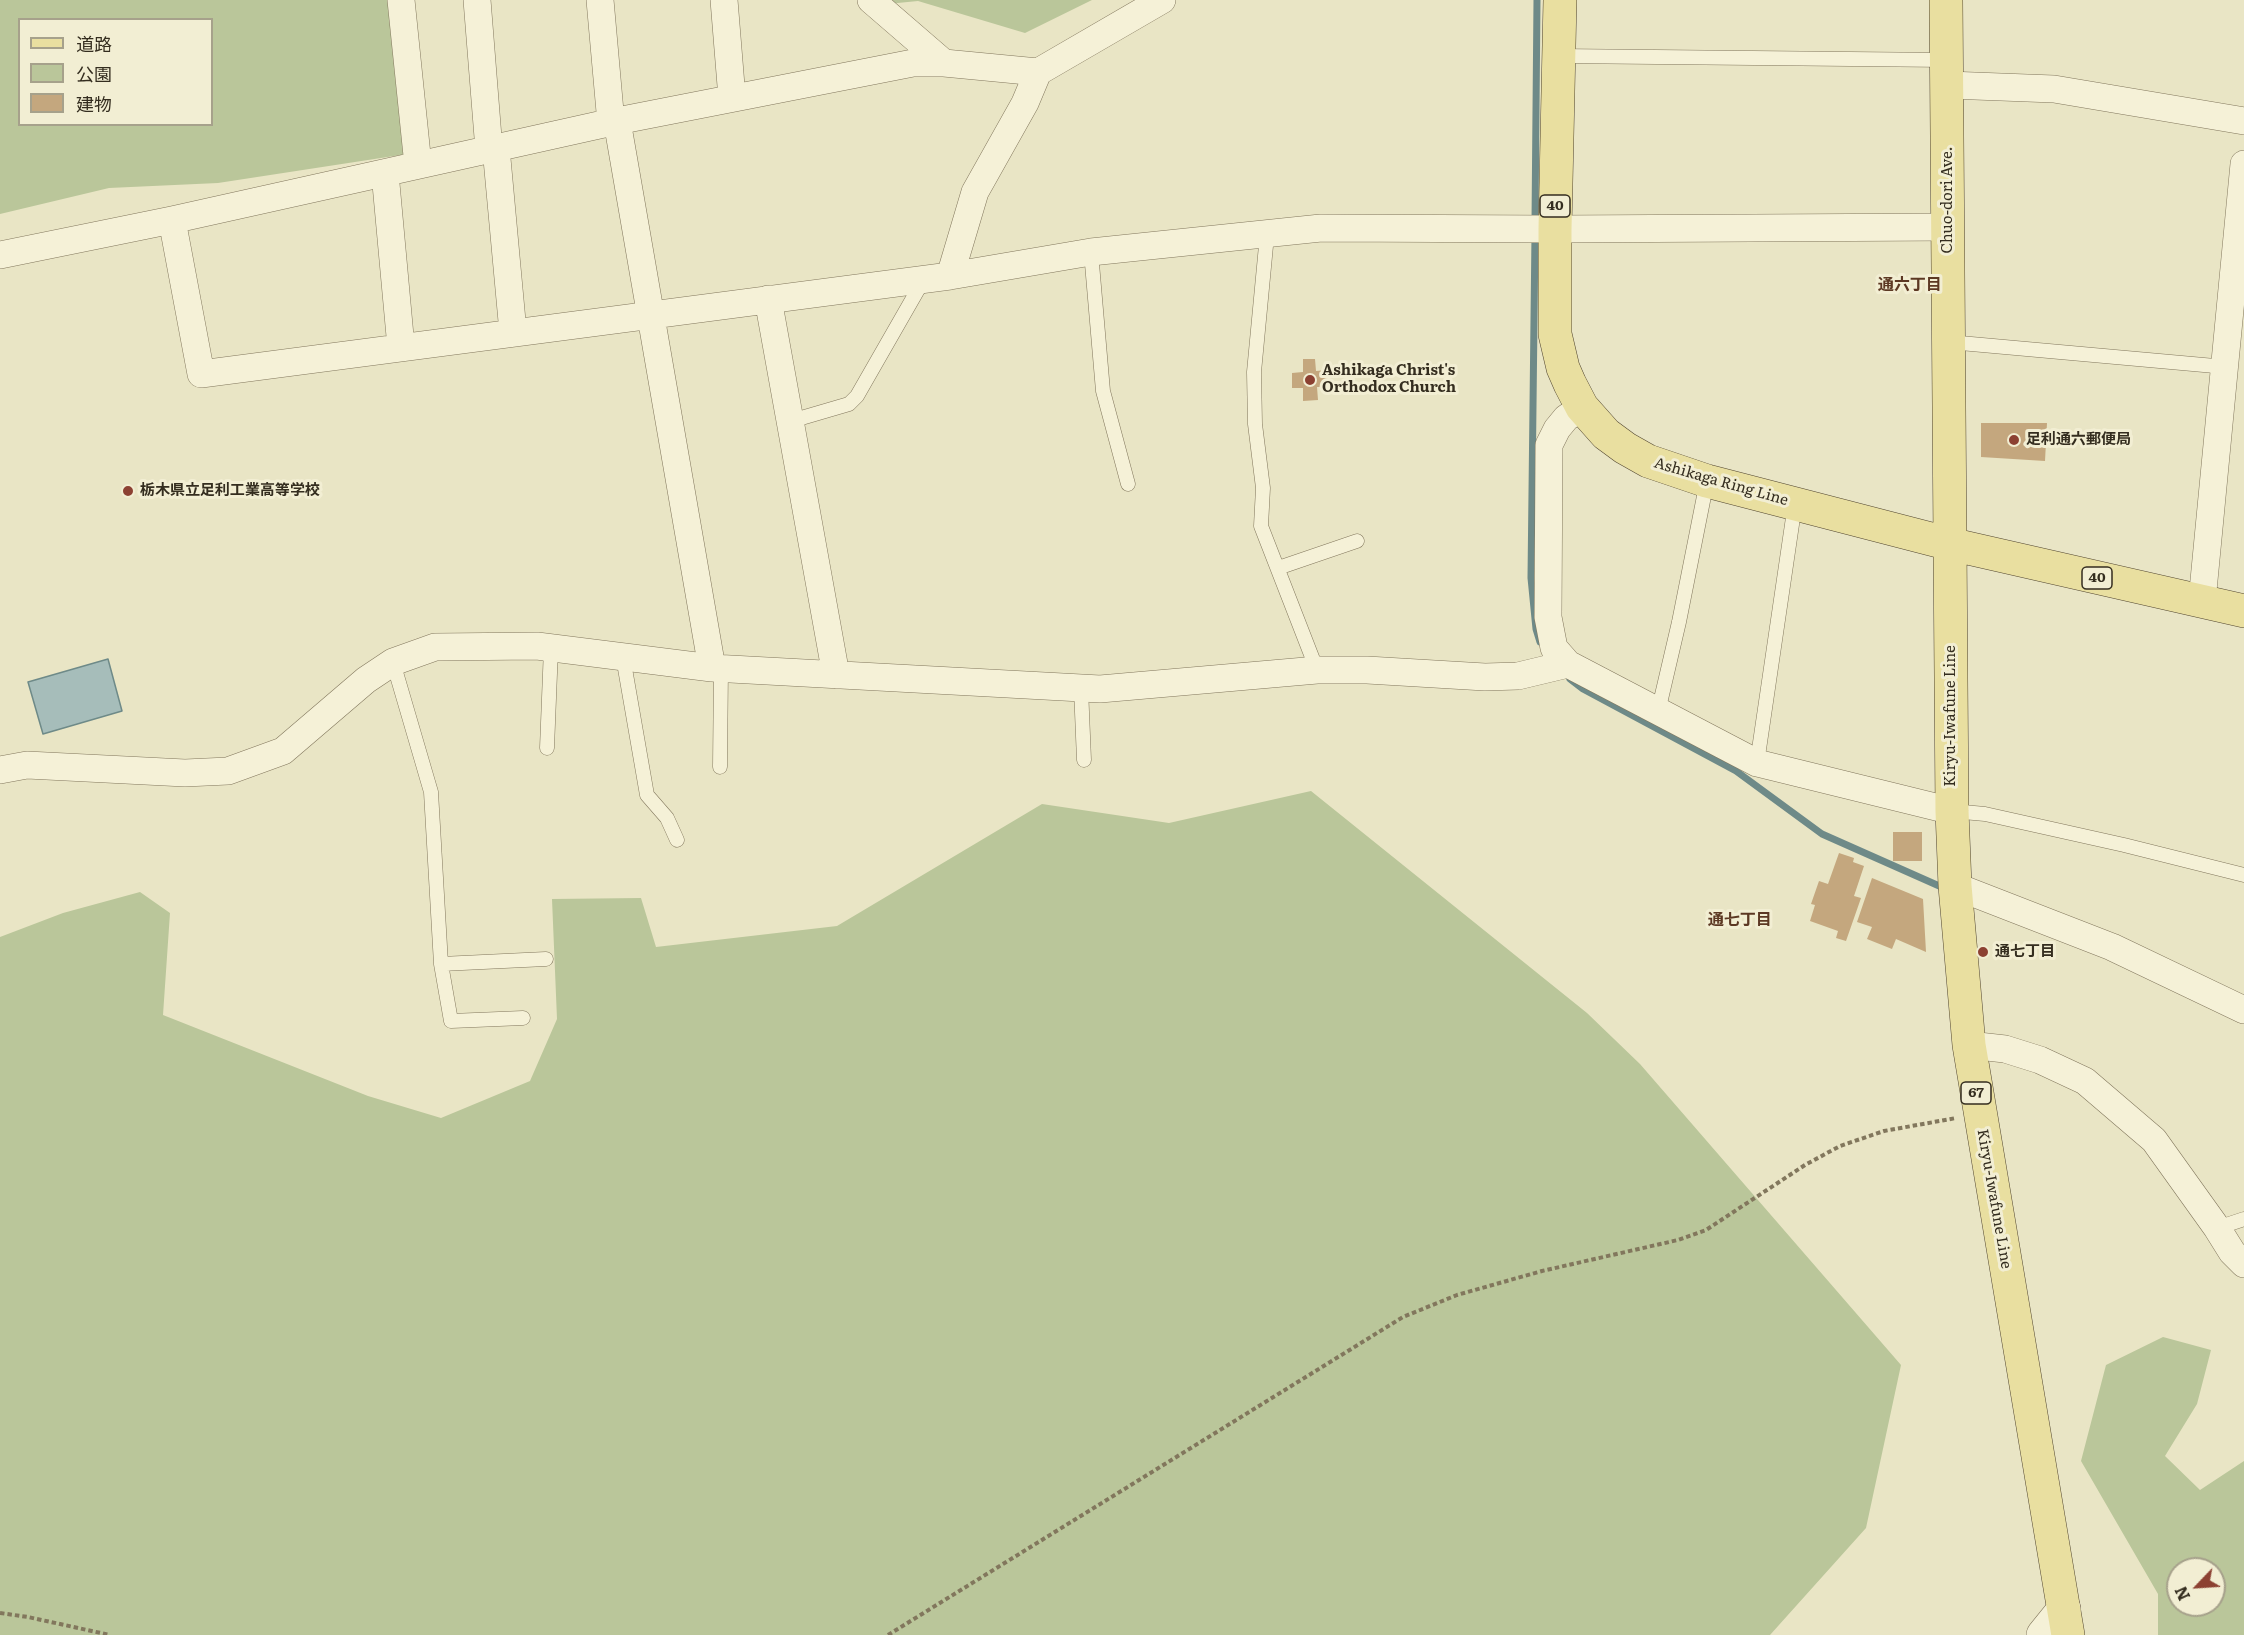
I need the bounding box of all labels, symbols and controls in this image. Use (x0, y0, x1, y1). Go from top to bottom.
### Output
legend (18, 18, 213, 126)
text: 道路 (76, 30, 112, 57)
text: 公園 (76, 60, 112, 87)
text: 建物 (76, 90, 112, 117)
street label: Chuo-dori Ave. (1939, 146, 1957, 254)
road number: 40 (1540, 195, 1570, 217)
district label: 通六丁目 (1878, 275, 1942, 295)
place label: Ashikaga Christ's Orthodox Church (1322, 362, 1456, 397)
marker: Ashikaga Christ's Orthodox Church (1303, 373, 1317, 387)
place label: 足利通六郵便局 (2026, 431, 2131, 449)
marker: 足利通六郵便局 (2007, 433, 2021, 447)
street label: Ashikaga Ring Line (1652, 454, 1790, 510)
place label: 栃木県立足利工業高等学校 (140, 482, 320, 500)
marker: 栃木県立足利工業高等学校 (121, 484, 135, 498)
road number: 40 (2082, 567, 2112, 589)
street label: Kiryu-Iwafune Line (1942, 645, 1960, 787)
district label: 通七丁目 (1708, 910, 1772, 930)
place label: 通七丁目 (1995, 943, 2055, 961)
marker: 通七丁目 (1976, 945, 1990, 959)
road number: 67 (1961, 1082, 1991, 1104)
street label: Kiryu-Iwafune Line (1973, 1128, 2015, 1270)
north arrow (2166, 1557, 2226, 1617)
text: N (2168, 1583, 2195, 1605)

